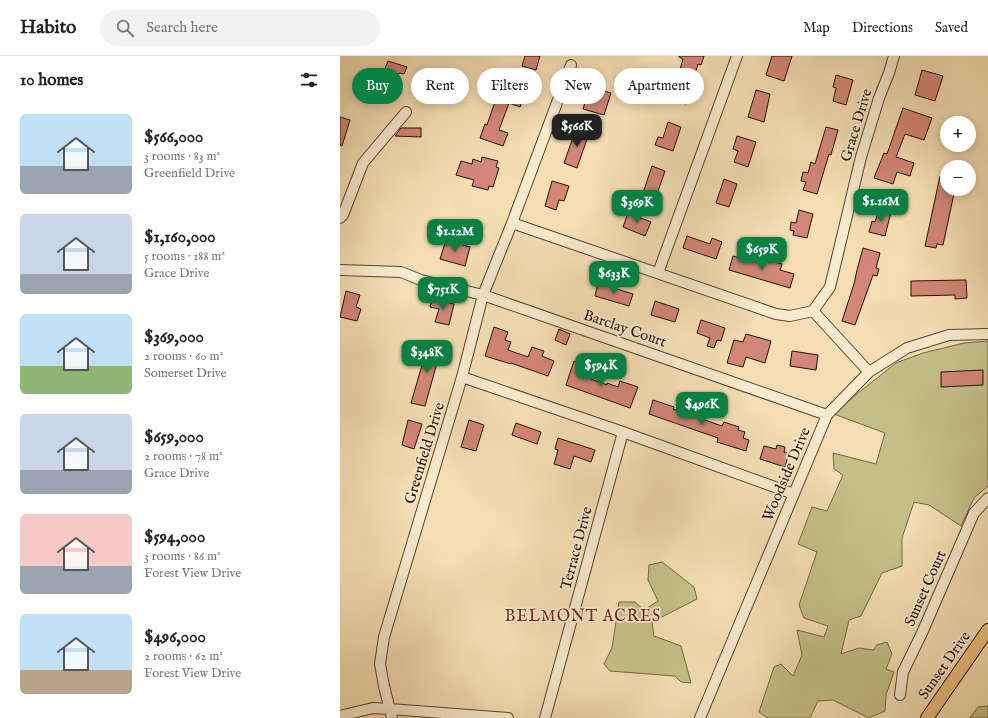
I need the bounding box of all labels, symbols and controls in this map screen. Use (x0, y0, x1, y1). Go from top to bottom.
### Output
search box (100, 10, 380, 46)
text: Habito (20, 16, 76, 40)
icon: search (114, 17, 136, 39)
text: Search here (146, 18, 218, 37)
text: Map (803, 19, 830, 37)
text: Directions (852, 19, 913, 37)
text: Saved (935, 19, 968, 37)
chip: Buy (352, 68, 403, 104)
chip: Rent (411, 68, 469, 104)
chip: Filters (477, 68, 542, 104)
chip: New (550, 68, 606, 104)
chip: Apartment (614, 68, 704, 104)
icon: filters (298, 69, 320, 91)
text: 10 homes (20, 70, 83, 91)
street label: Grace Drive (836, 86, 877, 164)
pin: $566K (549, 114, 605, 148)
map controls (940, 116, 976, 196)
button: + (940, 116, 976, 152)
text: $566K (561, 118, 593, 135)
text: $566,000 (144, 127, 203, 148)
icon: home (52, 130, 100, 178)
text: 3 rooms · 83 m² (144, 148, 220, 165)
button: − (940, 160, 976, 196)
text: Greenfield Drive (144, 165, 235, 182)
pin: $1.16M (848, 189, 914, 223)
pin: $369K (609, 190, 665, 224)
text: $1.16M (862, 193, 900, 210)
text: $369K (621, 194, 653, 211)
pin: $1.12M (422, 219, 488, 253)
text: $1.12M (436, 223, 474, 240)
text: $1,160,000 (144, 227, 216, 248)
icon: home (52, 230, 100, 278)
pin: $659K (734, 237, 790, 271)
text: $659K (746, 241, 778, 258)
text: 5 rooms · 188 m² (144, 248, 225, 265)
pin: $633K (586, 261, 642, 295)
text: Grace Drive (144, 265, 209, 282)
text: $633K (598, 265, 630, 282)
pin: $751K (415, 277, 471, 311)
text: $751K (427, 281, 459, 298)
street label: Barclay Court (581, 305, 669, 352)
text: $369,000 (144, 327, 204, 348)
icon: home (52, 330, 100, 378)
pin: $348K (399, 340, 455, 374)
text: $348K (411, 344, 443, 361)
text: 2 rooms · 60 m² (144, 348, 223, 365)
pin: $594K (573, 353, 629, 387)
text: $594K (584, 357, 618, 374)
text: Somerset Drive (144, 365, 227, 382)
pin: $496K (674, 392, 730, 426)
text: $496K (685, 396, 719, 413)
street label: Greenfield Drive (400, 400, 449, 506)
street label: Woodside Drive (758, 424, 815, 524)
text: $659,000 (144, 427, 204, 448)
icon: home (52, 430, 100, 478)
text: 2 rooms · 78 m² (144, 448, 223, 465)
text: Grace Drive (144, 465, 209, 482)
street label: Terrace Drive (556, 504, 597, 592)
text: $594,000 (144, 527, 205, 548)
icon: home (52, 530, 100, 578)
street label: Sunset Court (900, 547, 951, 629)
text: 3 rooms · 86 m² (144, 548, 221, 565)
text: Forest View Drive (144, 565, 241, 582)
district label: BELMONT ACRES (505, 607, 661, 627)
text: $496,000 (144, 627, 206, 648)
street label: Sunset Drive (914, 627, 975, 703)
icon: home (52, 630, 100, 678)
text: 2 rooms · 62 m² (144, 648, 223, 665)
text: Forest View Drive (144, 665, 241, 682)

